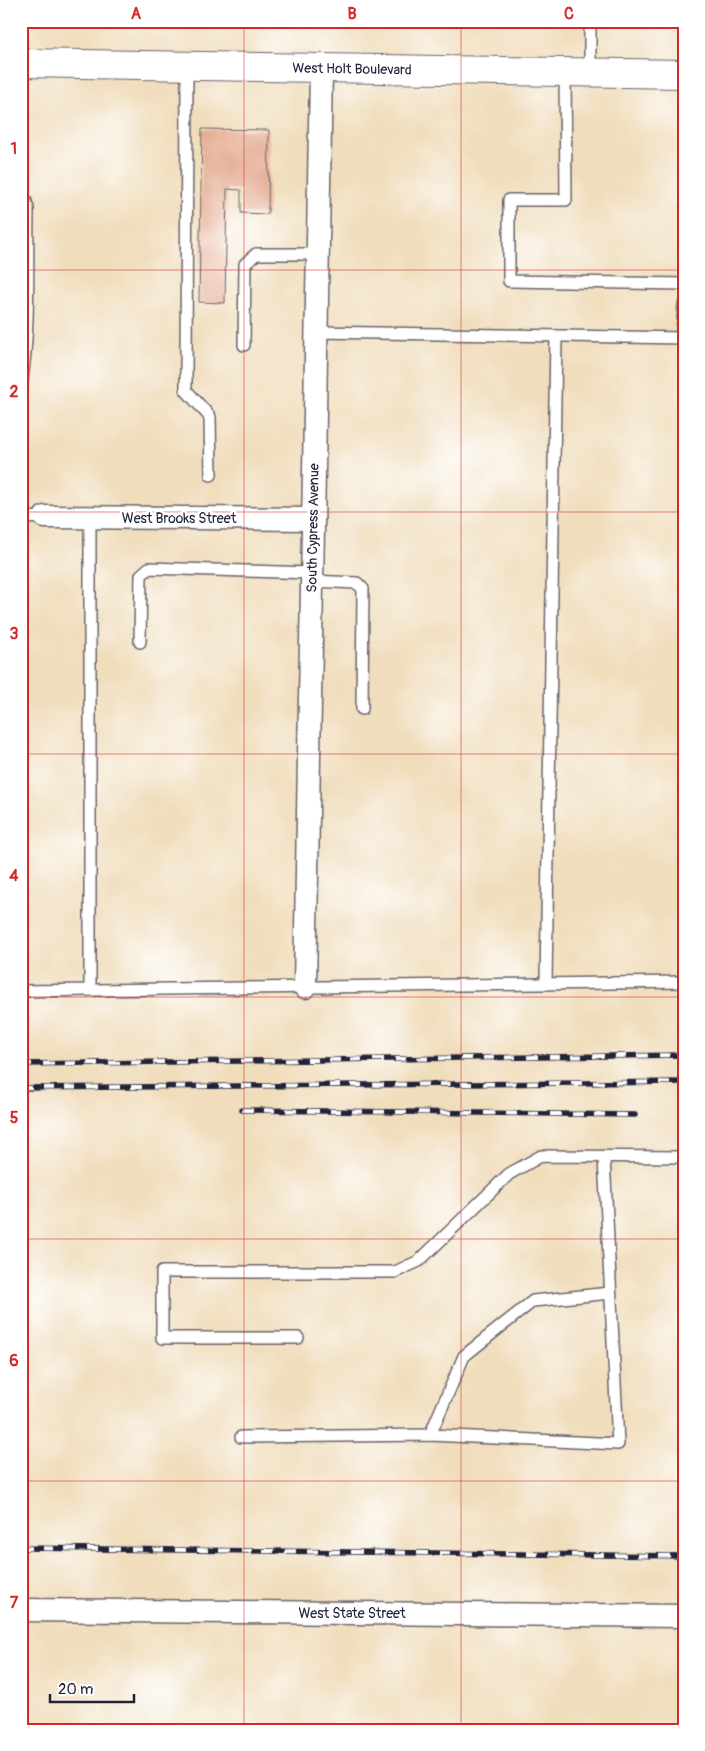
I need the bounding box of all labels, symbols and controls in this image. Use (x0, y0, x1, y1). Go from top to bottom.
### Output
text: A (131, 4, 142, 24)
text: B (347, 4, 357, 24)
text: C (564, 4, 574, 24)
street label: West Holt Boulevard (292, 59, 412, 79)
text: 1 (11, 139, 17, 159)
text: 2 (10, 382, 19, 402)
street label: South Cypress Avenue (303, 463, 323, 593)
street label: West Brooks Street (122, 510, 237, 527)
text: 3 (10, 624, 19, 644)
text: 4 (9, 866, 19, 886)
text: 5 (10, 1108, 19, 1128)
text: 6 (9, 1351, 19, 1371)
text: 7 (10, 1593, 19, 1613)
street label: West State Street (298, 1605, 406, 1622)
scale bar (50, 1671, 134, 1703)
text: 20 m (58, 1680, 93, 1699)

